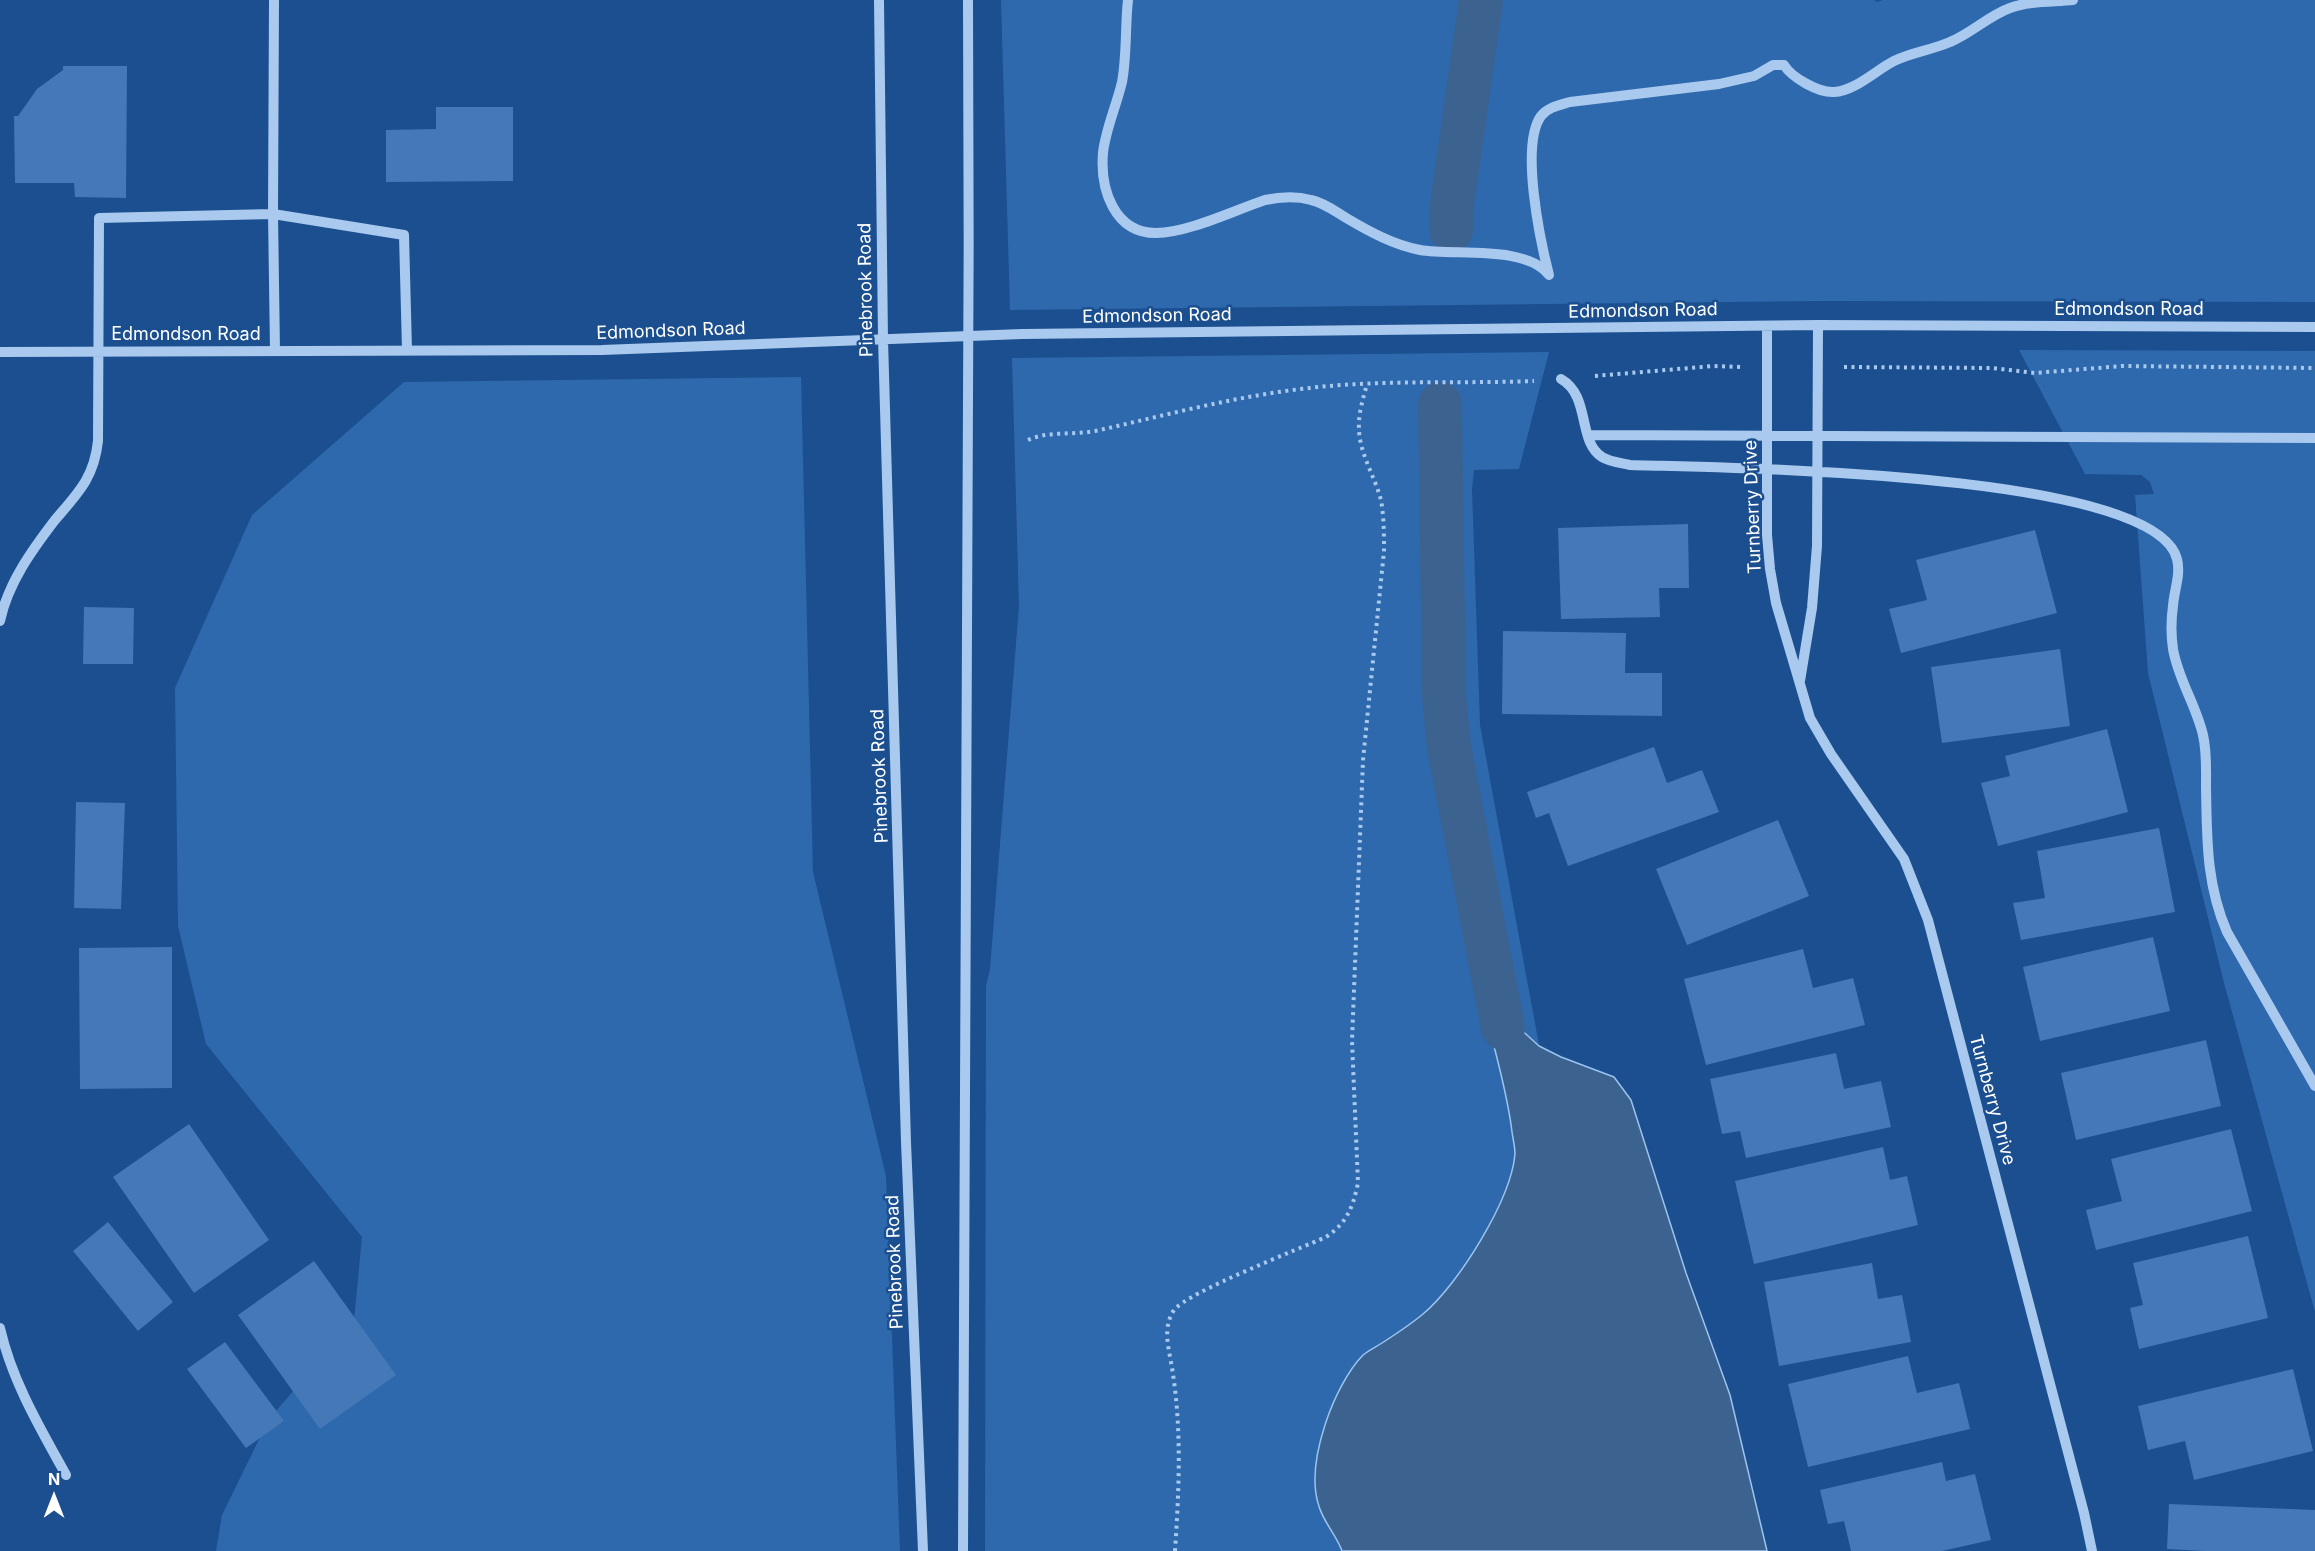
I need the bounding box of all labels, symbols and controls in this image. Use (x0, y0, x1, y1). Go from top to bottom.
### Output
street label: Pinebrook Road (854, 223, 878, 357)
street label: Edmondson Road (1568, 299, 1718, 323)
street label: Edmondson Road (2054, 299, 2204, 321)
street label: Edmondson Road (1082, 304, 1232, 328)
street label: Edmondson Road (596, 318, 746, 344)
street label: Edmondson Road (111, 324, 261, 346)
street label: Turnberry Drive (1740, 440, 1766, 574)
street label: Pinebrook Road (867, 708, 893, 844)
street label: Turnberry Drive (1964, 1032, 2020, 1168)
street label: Pinebrook Road (882, 1194, 908, 1330)
north arrow (24, 1467, 84, 1527)
text: N (48, 1469, 60, 1489)

